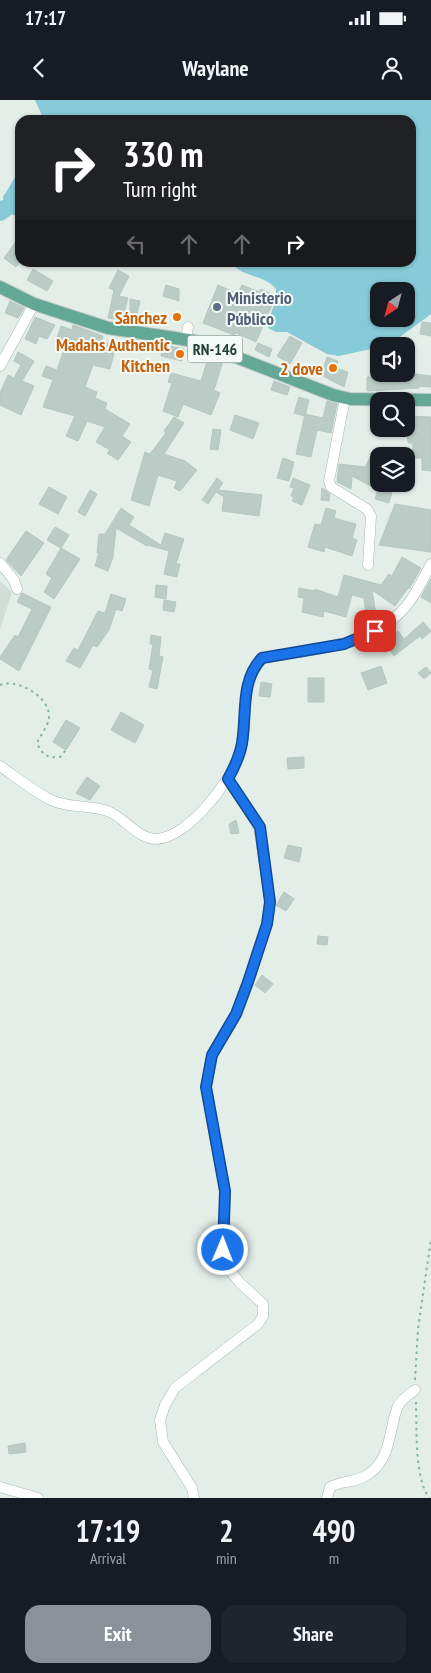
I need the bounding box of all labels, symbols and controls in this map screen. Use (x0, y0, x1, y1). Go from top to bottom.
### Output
text: 17:17 (25, 6, 66, 30)
icon: back (25, 54, 53, 82)
text: Waylane (182, 54, 249, 82)
icon: person (378, 54, 406, 82)
text: 330 m (123, 131, 204, 177)
icon: right (40, 135, 105, 200)
text: Turn right (123, 175, 197, 203)
icon: left (122, 230, 150, 258)
icon: ahead (175, 230, 203, 258)
icon: ahead (228, 230, 256, 258)
icon: right (281, 230, 309, 258)
north arrow (370, 282, 415, 328)
map controls (370, 282, 415, 492)
place label: Ministerio Público (227, 286, 292, 330)
marker: Ministerio Público (211, 301, 223, 313)
place label: Sánchez (115, 306, 167, 329)
marker: Sánchez (171, 311, 183, 323)
place label: Madahs Authentic Kitchen (56, 333, 171, 377)
road number: RN-146 (188, 335, 242, 362)
button: sound (370, 337, 415, 382)
marker: Madahs Authentic Kitchen (174, 348, 186, 360)
place label: 2 dove (280, 357, 323, 380)
marker: 2 dove (327, 362, 339, 374)
button: search (370, 392, 415, 437)
button: layers (370, 447, 415, 492)
pin (354, 610, 396, 652)
icon: arrive (361, 617, 389, 645)
position arrow (196, 1223, 248, 1275)
text: 17:19 (76, 1511, 140, 1550)
text: 2 (219, 1511, 234, 1550)
text: 490 (312, 1511, 355, 1550)
text: Arrival (90, 1548, 126, 1568)
text: min (216, 1548, 237, 1568)
text: m (329, 1548, 339, 1568)
button: Exit (25, 1605, 211, 1663)
button: Share (221, 1605, 406, 1663)

